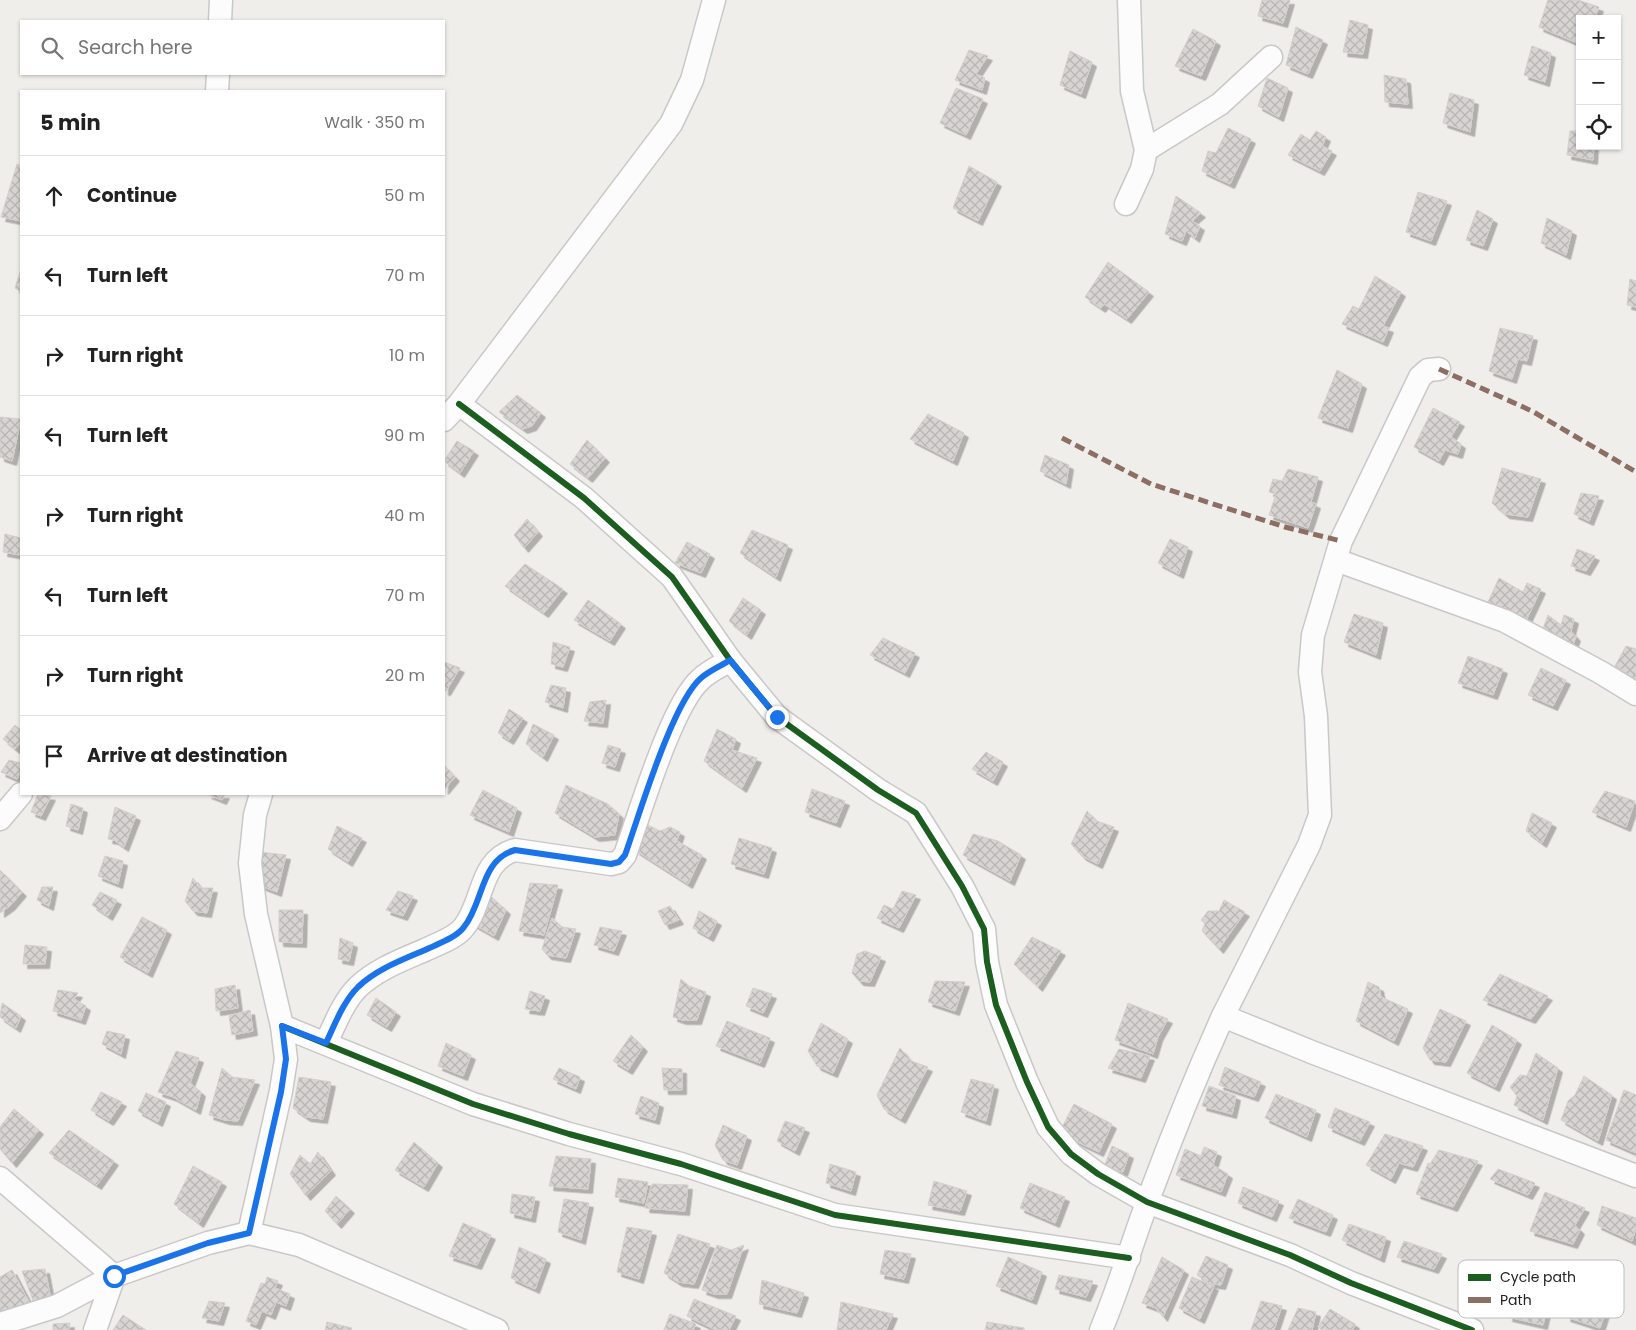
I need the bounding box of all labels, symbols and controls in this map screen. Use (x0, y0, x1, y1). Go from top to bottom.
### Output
map controls (1576, 15, 1621, 150)
button: + (1576, 15, 1621, 60)
search box (20, 20, 445, 75)
icon: search (38, 34, 66, 62)
text: Search here (78, 34, 192, 61)
button: − (1576, 60, 1621, 105)
button: locate (1576, 105, 1621, 150)
text: 5 min (40, 108, 101, 137)
text: Walk · 350 m (324, 111, 425, 134)
icon: ahead (40, 182, 68, 210)
text: Continue (87, 182, 177, 209)
text: 50 m (384, 184, 425, 207)
icon: left (40, 262, 68, 290)
text: Turn left (87, 262, 168, 289)
text: 70 m (385, 264, 425, 287)
icon: right (40, 342, 68, 370)
text: Turn right (87, 342, 183, 369)
text: 10 m (389, 344, 425, 367)
icon: left (40, 422, 68, 450)
text: Turn left (87, 422, 168, 449)
text: 90 m (384, 424, 425, 447)
icon: right (40, 502, 68, 530)
text: Turn right (87, 502, 183, 529)
text: 40 m (384, 504, 425, 527)
icon: left (40, 582, 68, 610)
text: Turn left (87, 582, 168, 609)
text: 70 m (385, 584, 425, 607)
icon: right (40, 662, 68, 690)
text: Turn right (87, 662, 183, 689)
text: 20 m (385, 664, 425, 687)
route end (766, 706, 789, 729)
icon: arrive (40, 742, 68, 770)
text: Arrive at destination (87, 742, 288, 769)
legend (1458, 1260, 1624, 1318)
route start (103, 1265, 126, 1288)
text: Cycle path (1500, 1267, 1576, 1287)
text: Path (1500, 1290, 1532, 1310)

